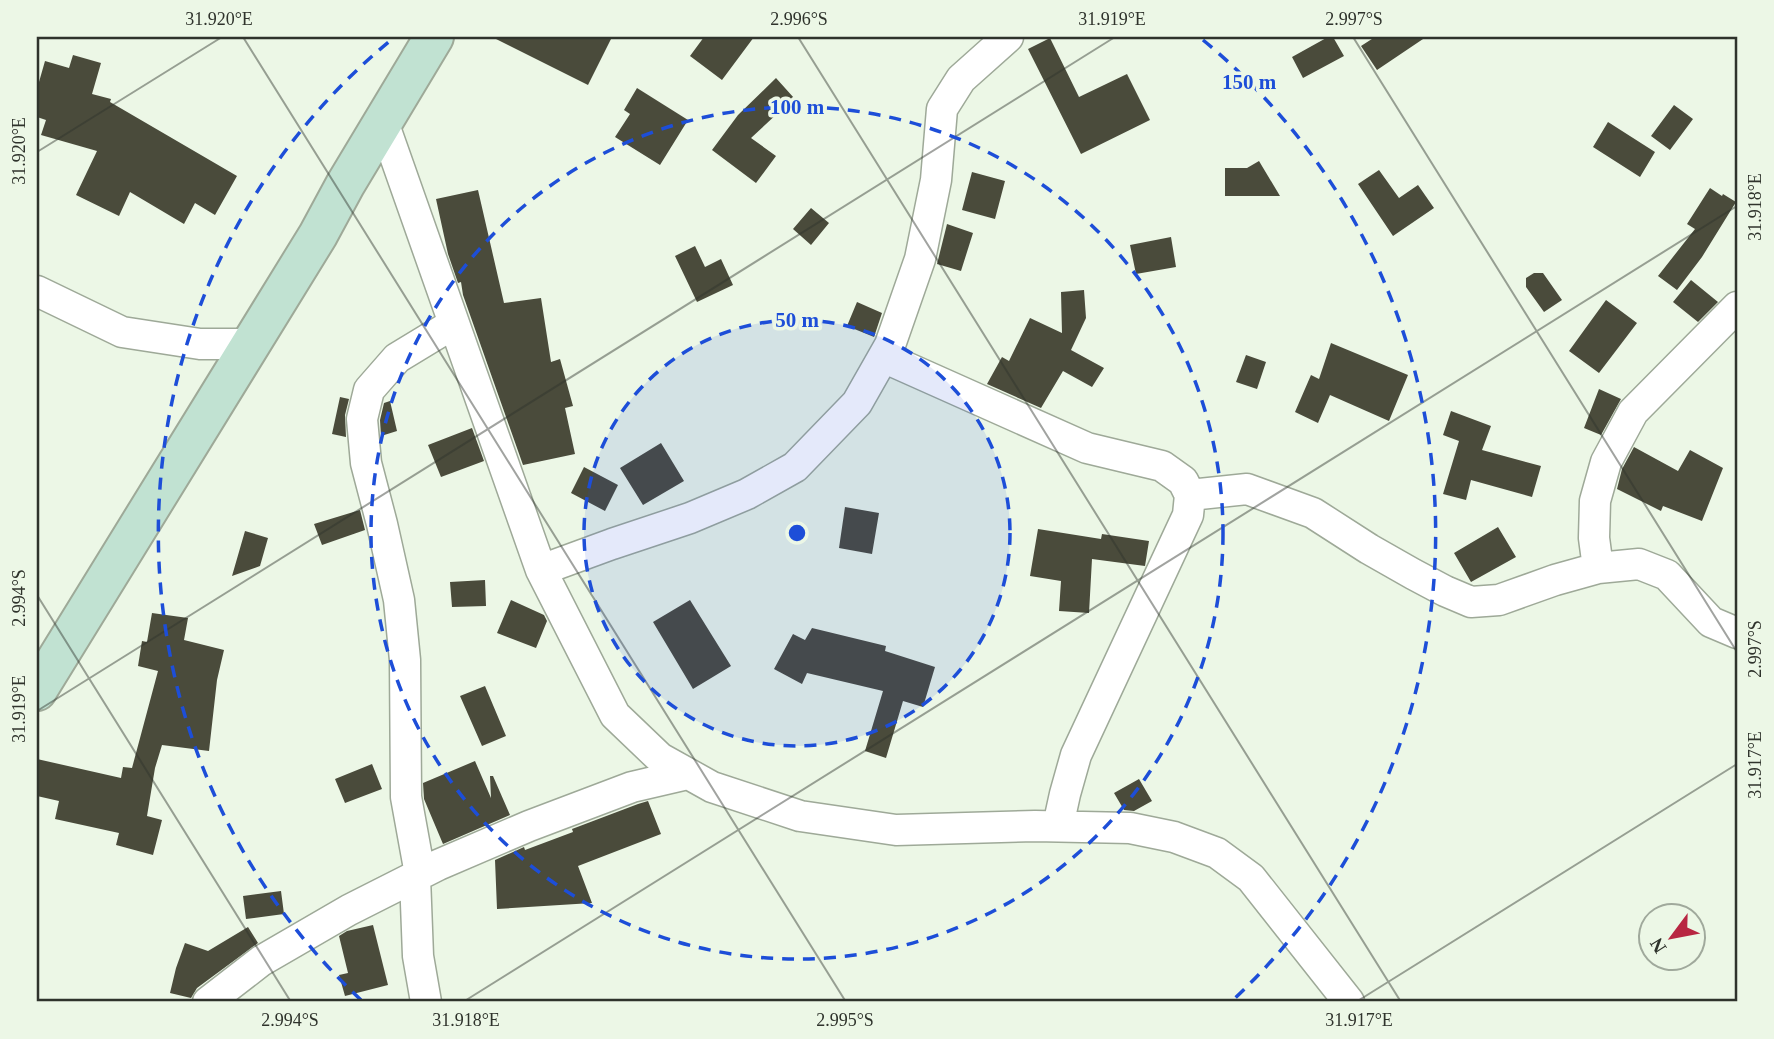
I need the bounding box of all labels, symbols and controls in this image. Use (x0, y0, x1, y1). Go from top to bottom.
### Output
text: 31.920°E (185, 9, 253, 29)
text: 2.996°S (770, 9, 828, 29)
text: 31.919°E (1078, 9, 1146, 29)
text: 2.997°S (1325, 9, 1383, 29)
text: 150 m (1222, 70, 1277, 94)
text: 100 m (770, 95, 825, 119)
text: 31.920°E (9, 117, 29, 185)
text: 31.918°E (1745, 173, 1765, 241)
text: 50 m (775, 308, 819, 332)
centre of rings (785, 521, 809, 545)
text: 2.994°S (9, 569, 29, 627)
text: 2.997°S (1745, 620, 1765, 678)
text: 31.919°E (9, 675, 29, 743)
text: 31.917°E (1745, 731, 1765, 799)
north arrow (1638, 902, 1708, 972)
text: N (1645, 934, 1671, 957)
text: 2.994°S (261, 1010, 319, 1030)
text: 31.918°E (432, 1010, 500, 1030)
text: 2.995°S (816, 1010, 874, 1030)
text: 31.917°E (1325, 1010, 1393, 1030)

